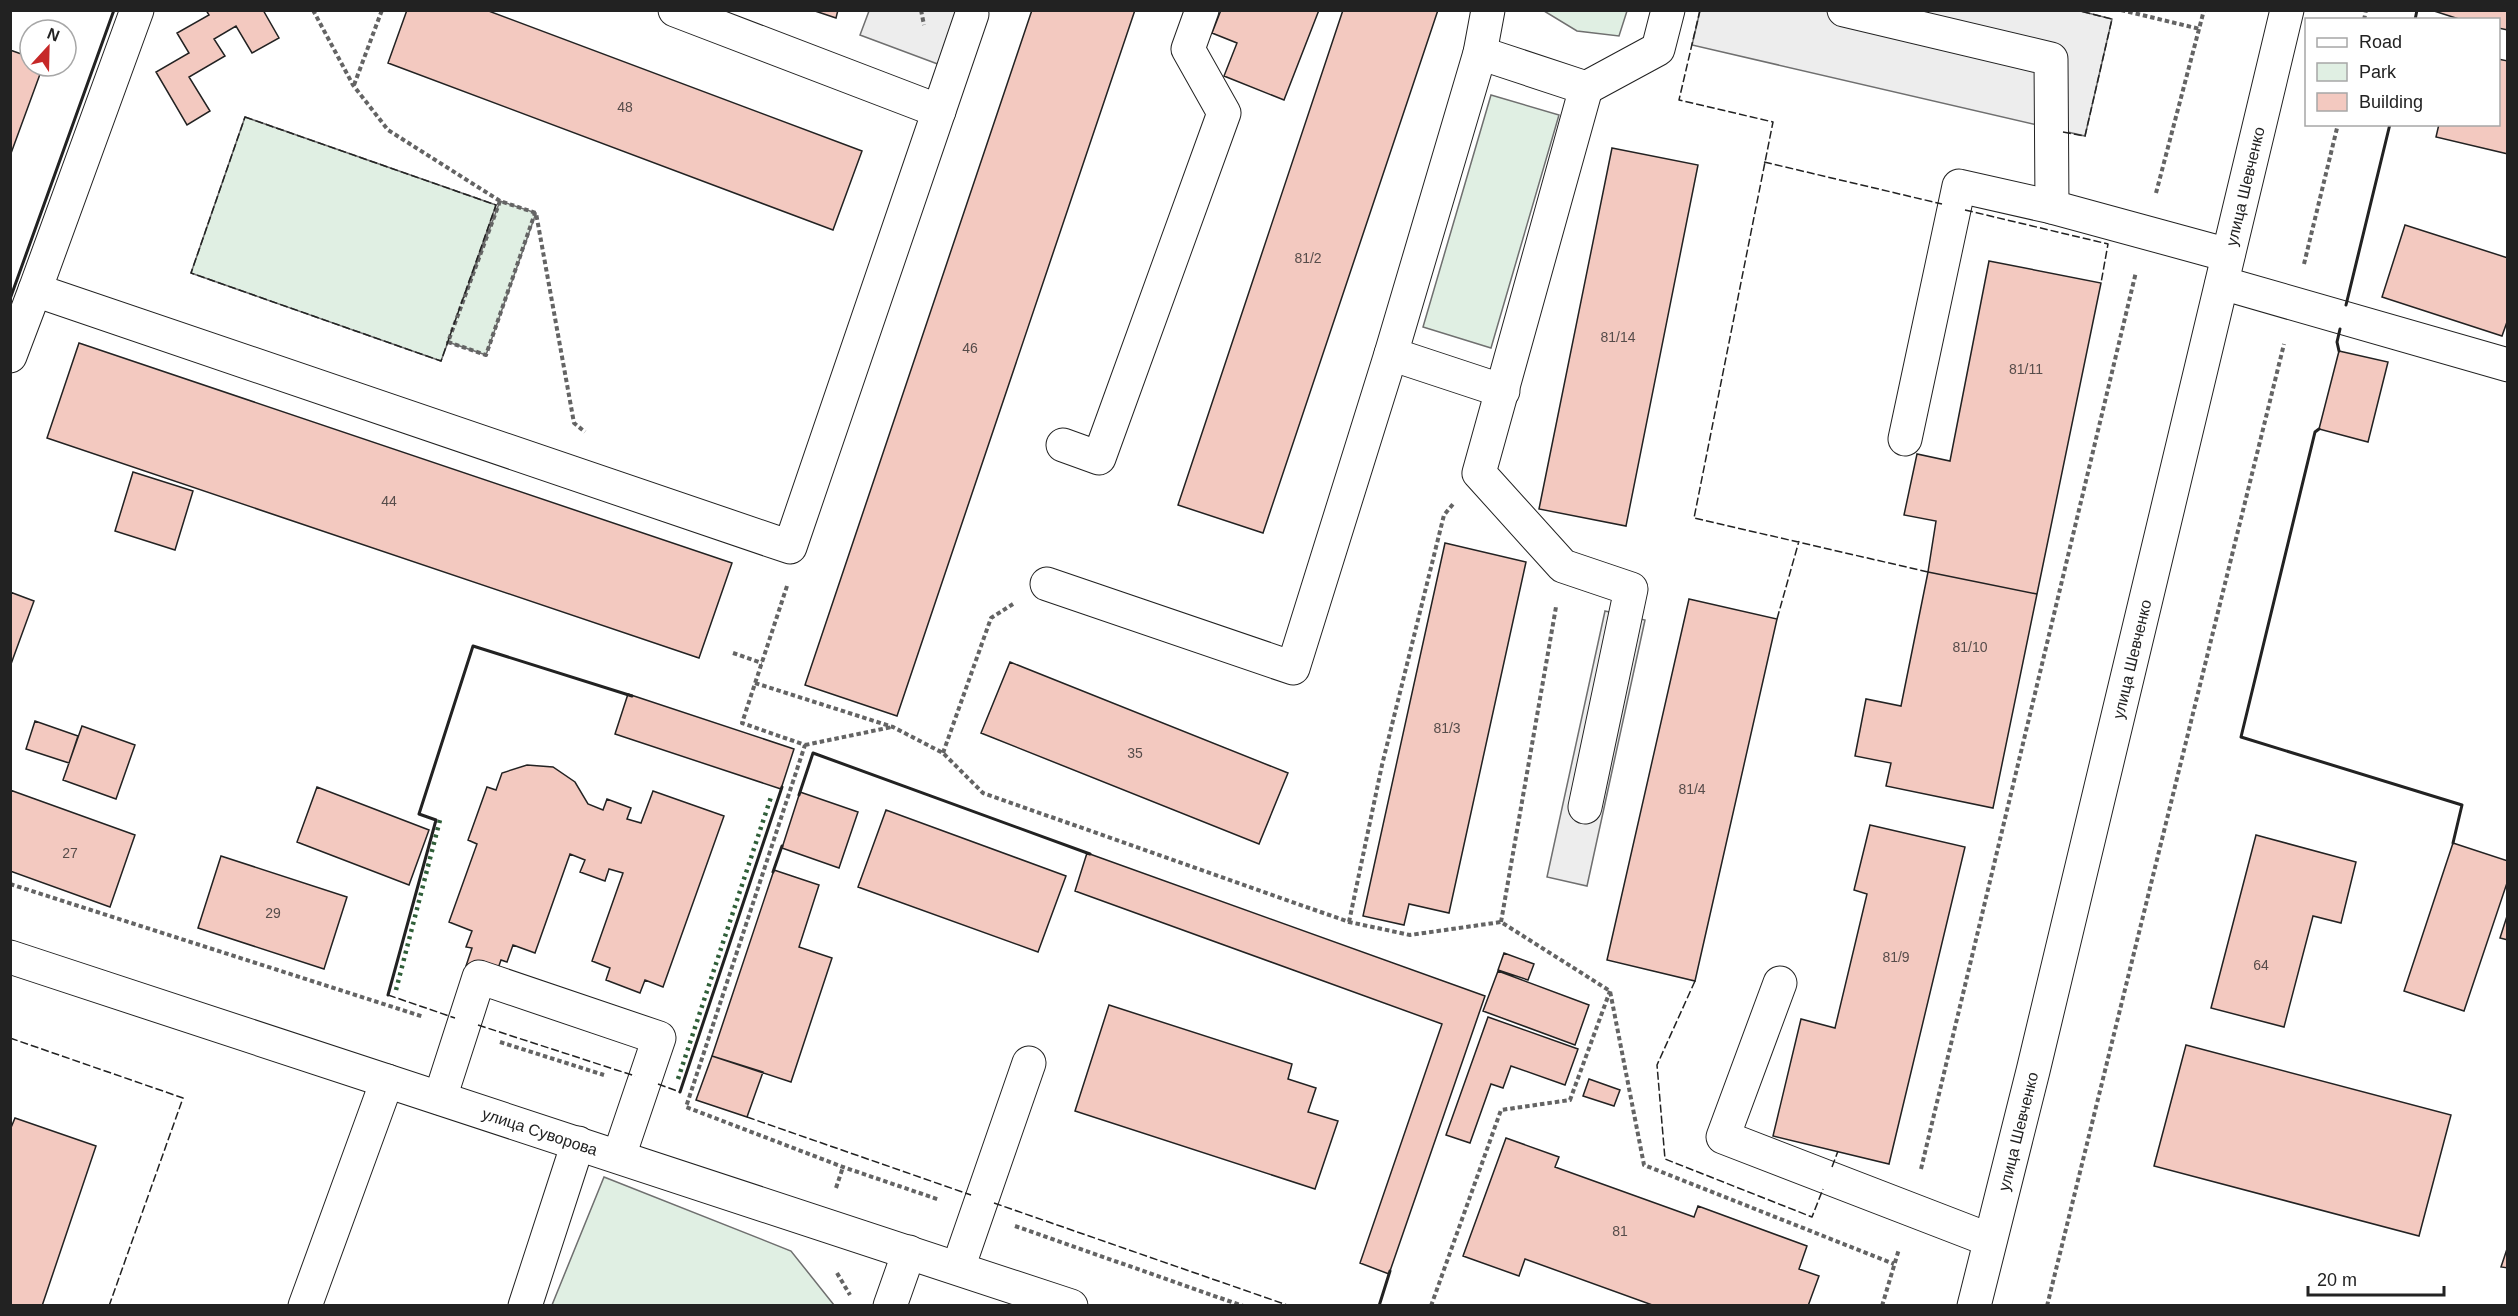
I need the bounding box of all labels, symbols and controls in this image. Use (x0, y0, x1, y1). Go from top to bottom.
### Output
north arrow (18, 18, 78, 78)
legend (2305, 18, 2500, 126)
text: N (45, 25, 62, 45)
text: Road (2359, 32, 2402, 52)
text: Park (2359, 62, 2397, 82)
text: Building (2359, 92, 2423, 112)
house number: 48 (617, 99, 633, 115)
street label: улица Шевченко (2222, 125, 2267, 248)
house number: 81/2 (1294, 250, 1322, 266)
house number: 81/14 (1600, 329, 1636, 345)
house number: 46 (962, 340, 978, 356)
house number: 81/11 (2009, 361, 2043, 377)
house number: 44 (381, 493, 397, 509)
street label: улица Шевченко (2109, 598, 2154, 720)
house number: 81/10 (1952, 639, 1988, 655)
house number: 81/3 (1433, 720, 1461, 736)
house number: 35 (1127, 745, 1143, 761)
house number: 81/4 (1678, 781, 1706, 797)
house number: 27 (62, 845, 78, 861)
house number: 29 (265, 905, 281, 921)
house number: 81/9 (1882, 949, 1910, 965)
house number: 64 (2253, 957, 2269, 973)
street label: улица Шевченко (1995, 1070, 2041, 1193)
street label: улица Суворова (480, 1104, 600, 1158)
house number: 81 (1612, 1223, 1628, 1239)
scale bar (2308, 1259, 2444, 1297)
text: 20 m (2317, 1270, 2357, 1290)

